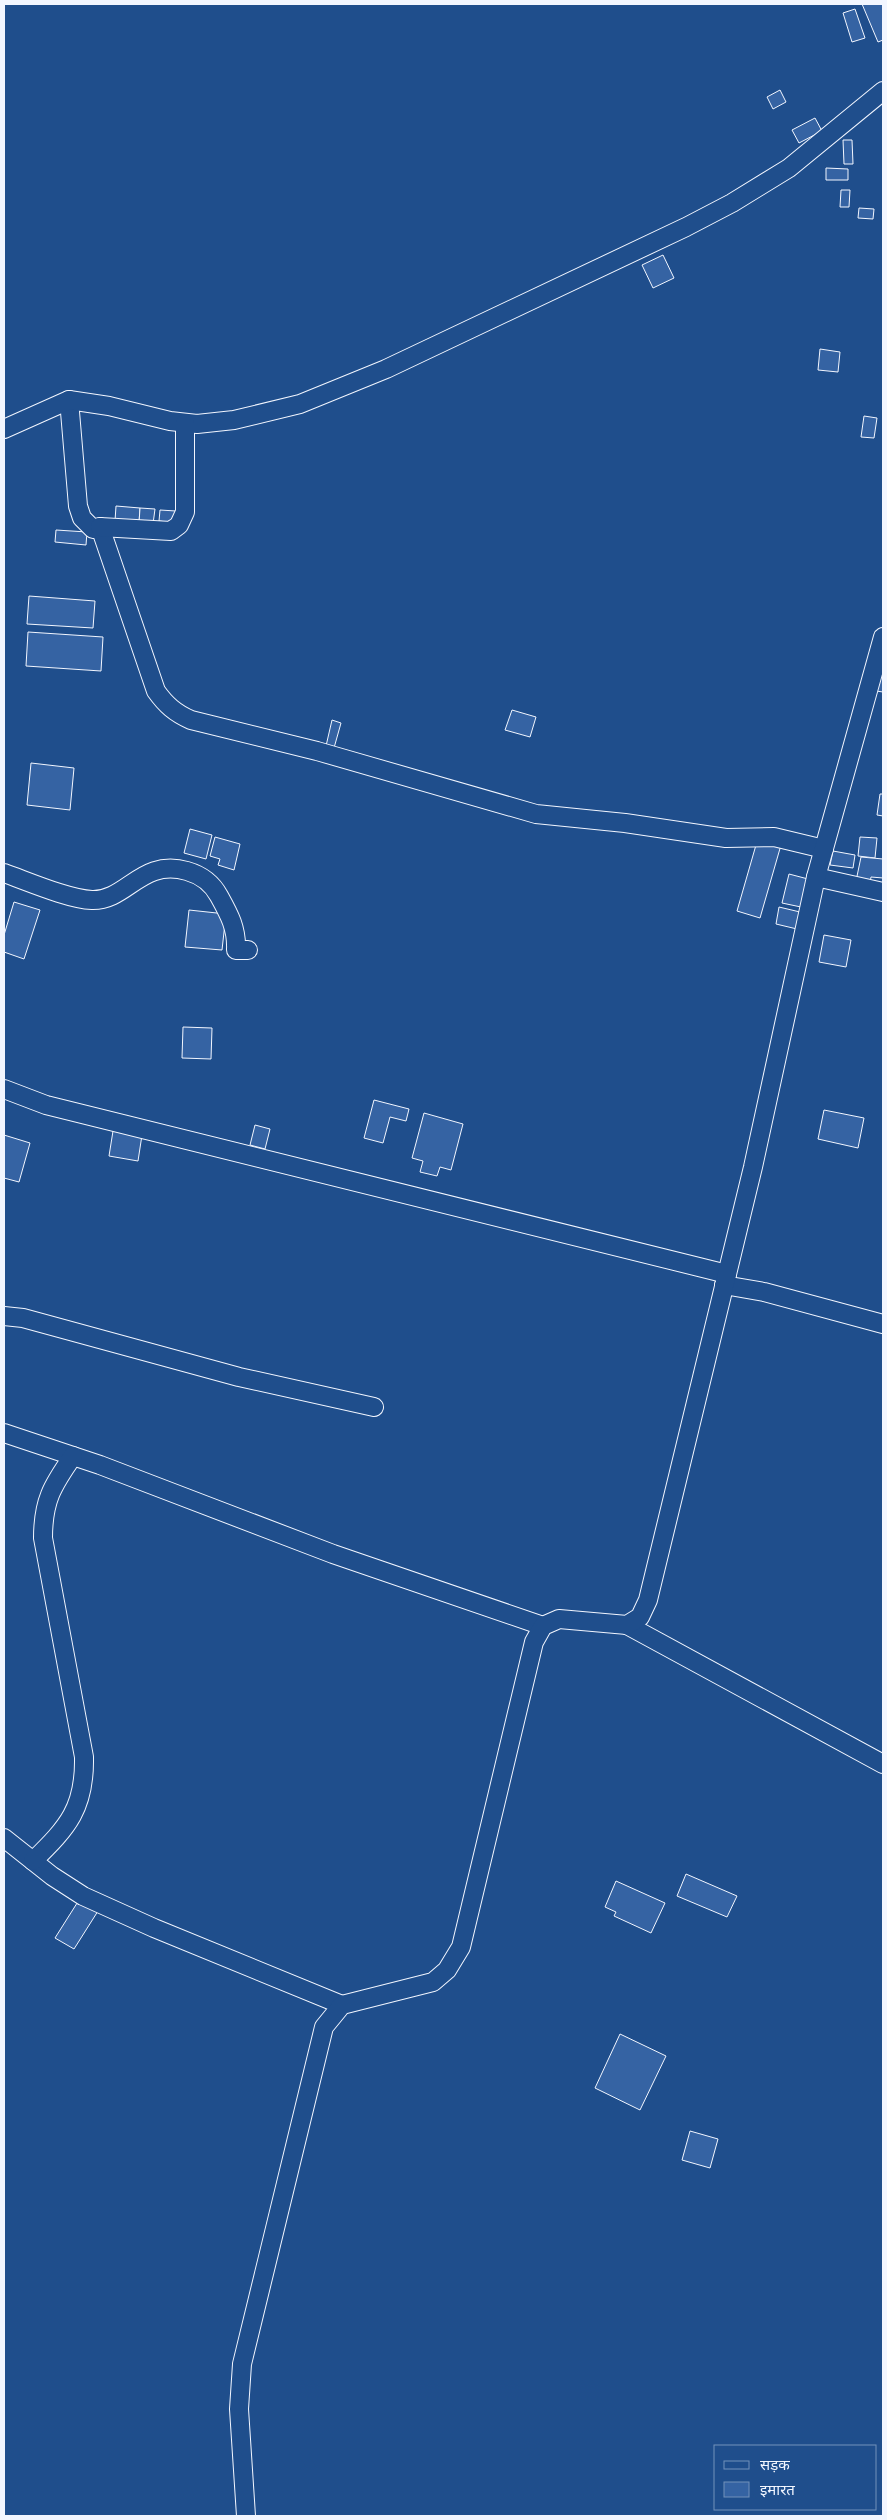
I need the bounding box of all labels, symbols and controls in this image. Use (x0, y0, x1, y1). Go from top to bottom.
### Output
legend (714, 2445, 877, 2510)
text: सड़क (760, 2456, 790, 2474)
text: इमारत (760, 2481, 795, 2499)

